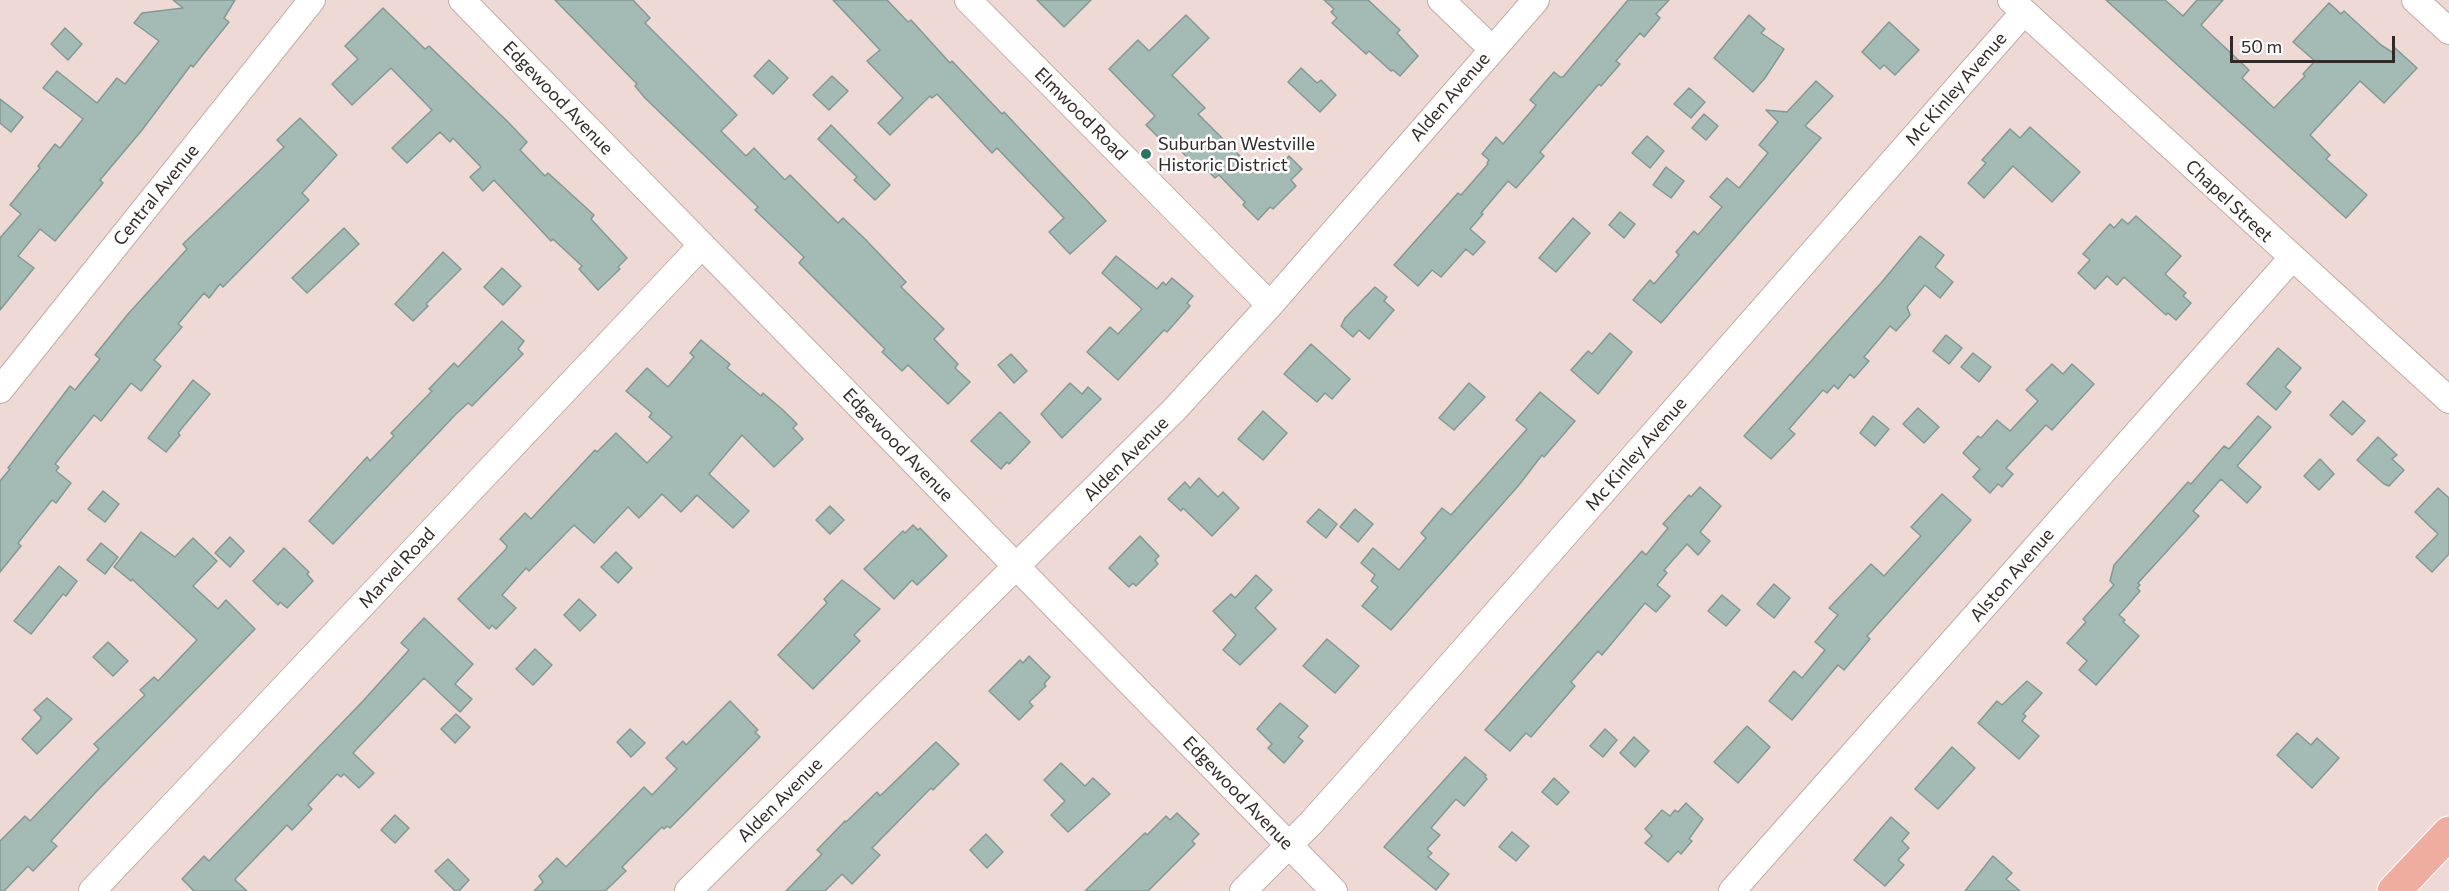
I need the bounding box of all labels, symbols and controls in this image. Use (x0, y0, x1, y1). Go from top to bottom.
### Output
scale bar (2233, 24, 2398, 62)
street label: Mc Kinley Avenue (1901, 28, 2011, 150)
text: 50 m (2241, 35, 2282, 57)
street label: Edgewood Avenue (498, 37, 618, 159)
street label: Alden Avenue (1406, 48, 1494, 146)
street label: Elmwood Road (1030, 63, 1132, 165)
place label: Suburban Westville Historic District (1158, 133, 1315, 176)
street label: Central Avenue (109, 140, 203, 250)
marker: Suburban Westville Historic District (1139, 147, 1153, 161)
street label: Chapel Street (2181, 155, 2277, 247)
street label: Edgewood Avenue (838, 384, 958, 506)
street label: Mc Kinley Avenue (1581, 393, 1691, 515)
street label: Alden Avenue (1079, 412, 1173, 506)
street label: Marvel Road (354, 523, 440, 613)
street label: Alston Avenue (1966, 524, 2058, 626)
street label: Edgewood Avenue (1178, 732, 1298, 854)
street label: Alden Avenue (733, 753, 827, 847)

